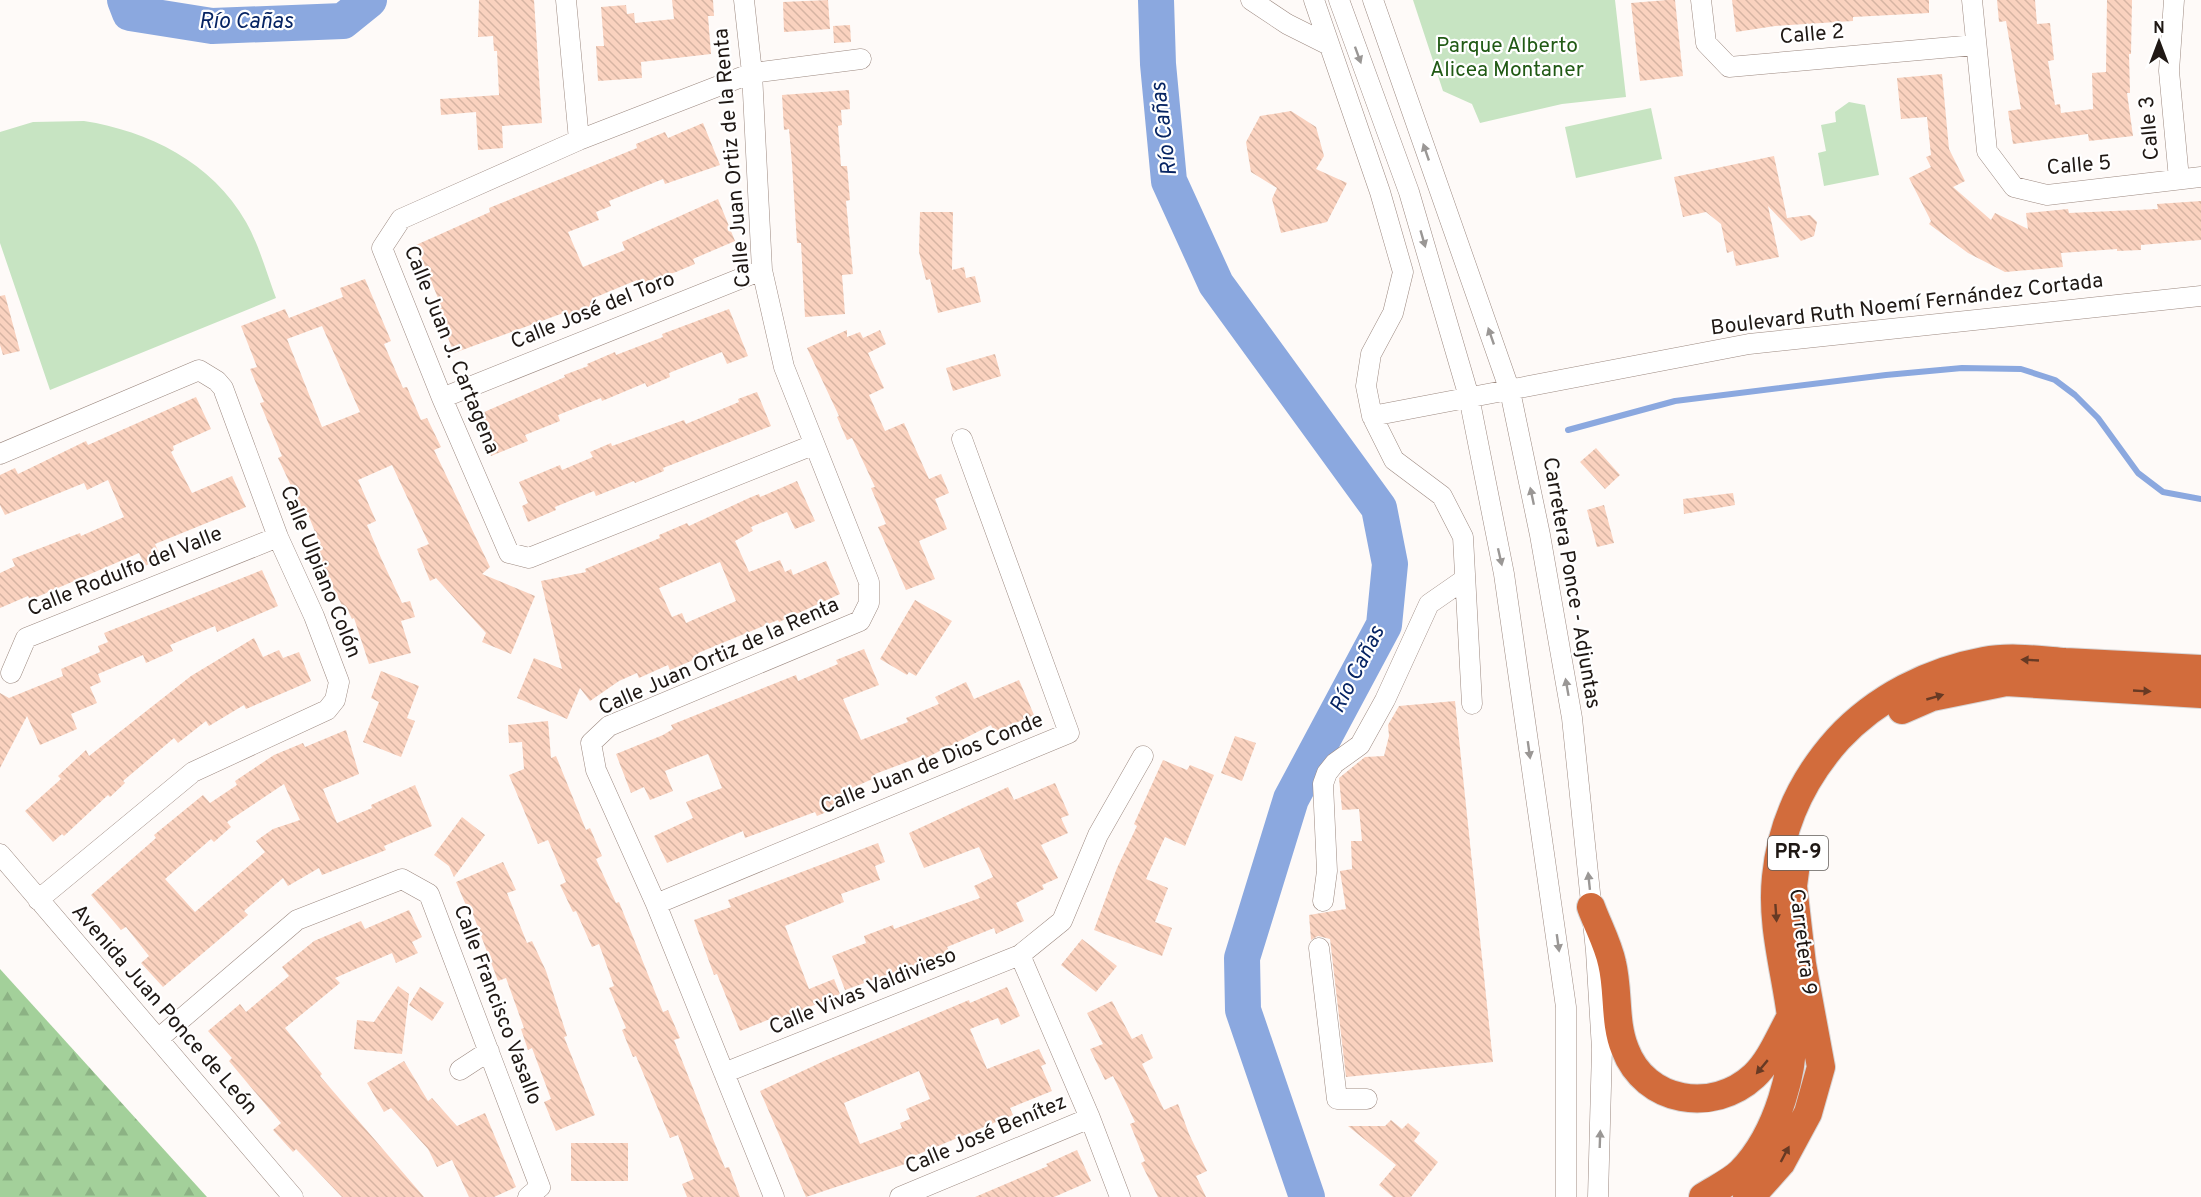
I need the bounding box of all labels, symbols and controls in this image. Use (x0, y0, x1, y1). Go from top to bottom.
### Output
water label: Río Cañas (199, 9, 294, 36)
north arrow (2129, 12, 2189, 72)
street label: Calle 2 (1779, 19, 1845, 51)
text: N (2153, 19, 2165, 39)
street label: Calle Juan Ortiz de la Renta (708, 27, 758, 289)
park label: Parque Alberto Alicea Montaner (1430, 33, 1584, 84)
one-way arrow (1354, 46, 1364, 64)
water label: Río Cañas (1146, 79, 1184, 177)
street label: Calle 3 (2134, 95, 2166, 161)
one-way arrow (1421, 143, 1431, 161)
street label: Calle 5 (2045, 150, 2113, 182)
one-way arrow (1419, 230, 1428, 248)
street label: Calle Juan J. Cartagena (397, 242, 505, 458)
street label: Calle José del Toro (507, 266, 679, 356)
street label: Boulevard Ruth Noemí Fernández Cortada (1709, 268, 2105, 342)
one-way arrow (1485, 327, 1495, 345)
street label: Carretera Ponce - Adjuntas (1536, 455, 1606, 711)
street label: Calle Ulpiano Colón (273, 482, 367, 662)
one-way arrow (1527, 486, 1536, 505)
street label: Calle Rodulfo del Valle (24, 521, 226, 623)
one-way arrow (1495, 548, 1505, 567)
street label: Calle Juan Ortiz de la Renta (595, 592, 843, 722)
water label: Río Cañas (1325, 621, 1392, 718)
one-way arrow (2020, 655, 2039, 664)
one-way arrow (1562, 678, 1571, 697)
one-way arrow (2133, 686, 2152, 695)
one-way arrow (1926, 692, 1944, 701)
street label: Calle Juan de Dios Conde (817, 707, 1047, 821)
one-way arrow (1525, 741, 1534, 760)
road number: PR-9 (1768, 836, 1828, 870)
one-way arrow (1584, 872, 1594, 891)
street label: Carretera 9 (1782, 887, 1822, 997)
street label: Avenida Juan Ponce de León (65, 899, 263, 1121)
street label: Calle Francisco Vasallo (446, 901, 548, 1109)
one-way arrow (1772, 904, 1781, 923)
one-way arrow (1553, 934, 1562, 953)
street label: Calle Vivas Valdivieso (765, 942, 961, 1042)
one-way arrow (1755, 1059, 1768, 1075)
street label: Calle José Benítez (901, 1089, 1071, 1181)
one-way arrow (1595, 1129, 1605, 1148)
one-way arrow (1780, 1145, 1790, 1162)

